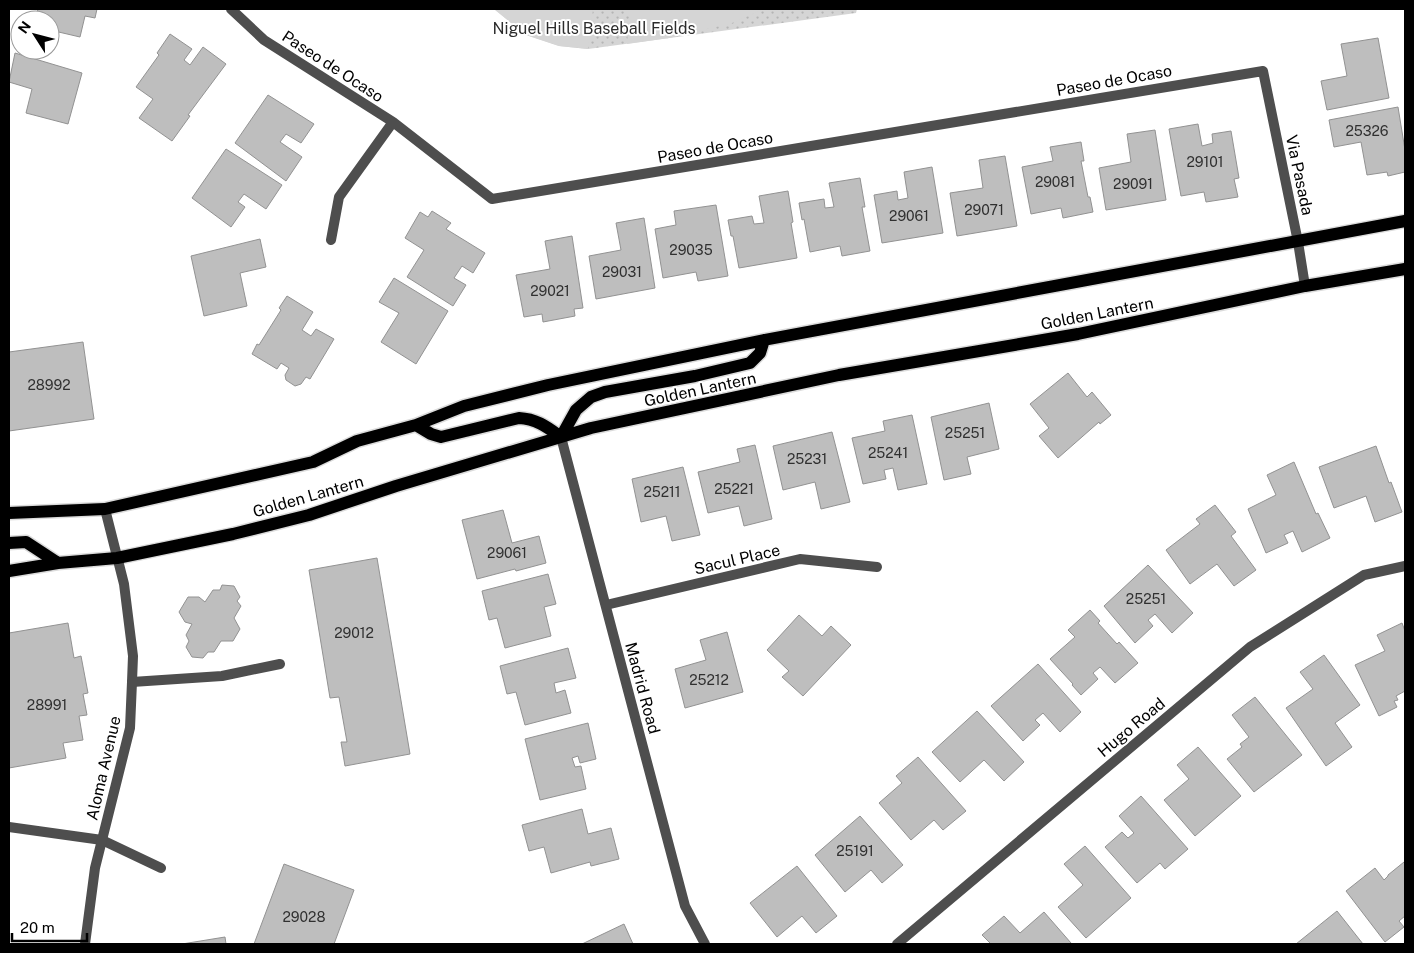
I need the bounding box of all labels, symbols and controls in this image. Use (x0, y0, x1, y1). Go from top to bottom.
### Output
north arrow (10, 10, 60, 60)
text: N (15, 18, 34, 36)
park label: Niguel Hills Baseball Fields (492, 19, 696, 38)
street label: Paseo de Ocaso (278, 27, 387, 106)
street label: Paseo de Ocaso (1055, 61, 1173, 100)
house number: 25326 (1345, 123, 1389, 139)
street label: Paseo de Ocaso (656, 128, 774, 167)
street label: Via Pasada (1282, 133, 1317, 217)
house number: 29101 (1186, 154, 1224, 170)
house number: 29081 (1035, 174, 1075, 190)
house number: 29091 (1113, 176, 1153, 192)
house number: 29071 (964, 202, 1004, 218)
house number: 29061 (889, 208, 929, 224)
house number: 29035 (669, 242, 713, 258)
house number: 29031 (602, 264, 642, 280)
house number: 29021 (530, 283, 570, 299)
street label: Golden Lantern (1039, 293, 1155, 334)
street label: Golden Lantern (642, 368, 758, 411)
house number: 28992 (27, 377, 71, 393)
house number: 25251 (945, 425, 985, 441)
house number: 25241 (868, 445, 908, 461)
house number: 25231 (787, 451, 827, 467)
street label: Golden Lantern (251, 472, 366, 521)
house number: 25221 (714, 481, 754, 497)
house number: 25211 (643, 484, 681, 500)
street label: Sacul Place (692, 540, 782, 579)
house number: 29061 (487, 545, 527, 561)
house number: 25251 (1126, 591, 1166, 607)
house number: 29012 (334, 625, 374, 641)
street label: Madrid Road (621, 640, 664, 736)
house number: 25212 (689, 672, 729, 688)
street label: Hugo Road (1094, 694, 1169, 761)
house number: 28991 (27, 697, 67, 713)
street label: Aloma Avenue (82, 714, 125, 822)
house number: 25191 (836, 843, 874, 859)
house number: 29028 (283, 909, 325, 925)
scale bar (12, 910, 88, 942)
text: 20 m (20, 919, 55, 936)

